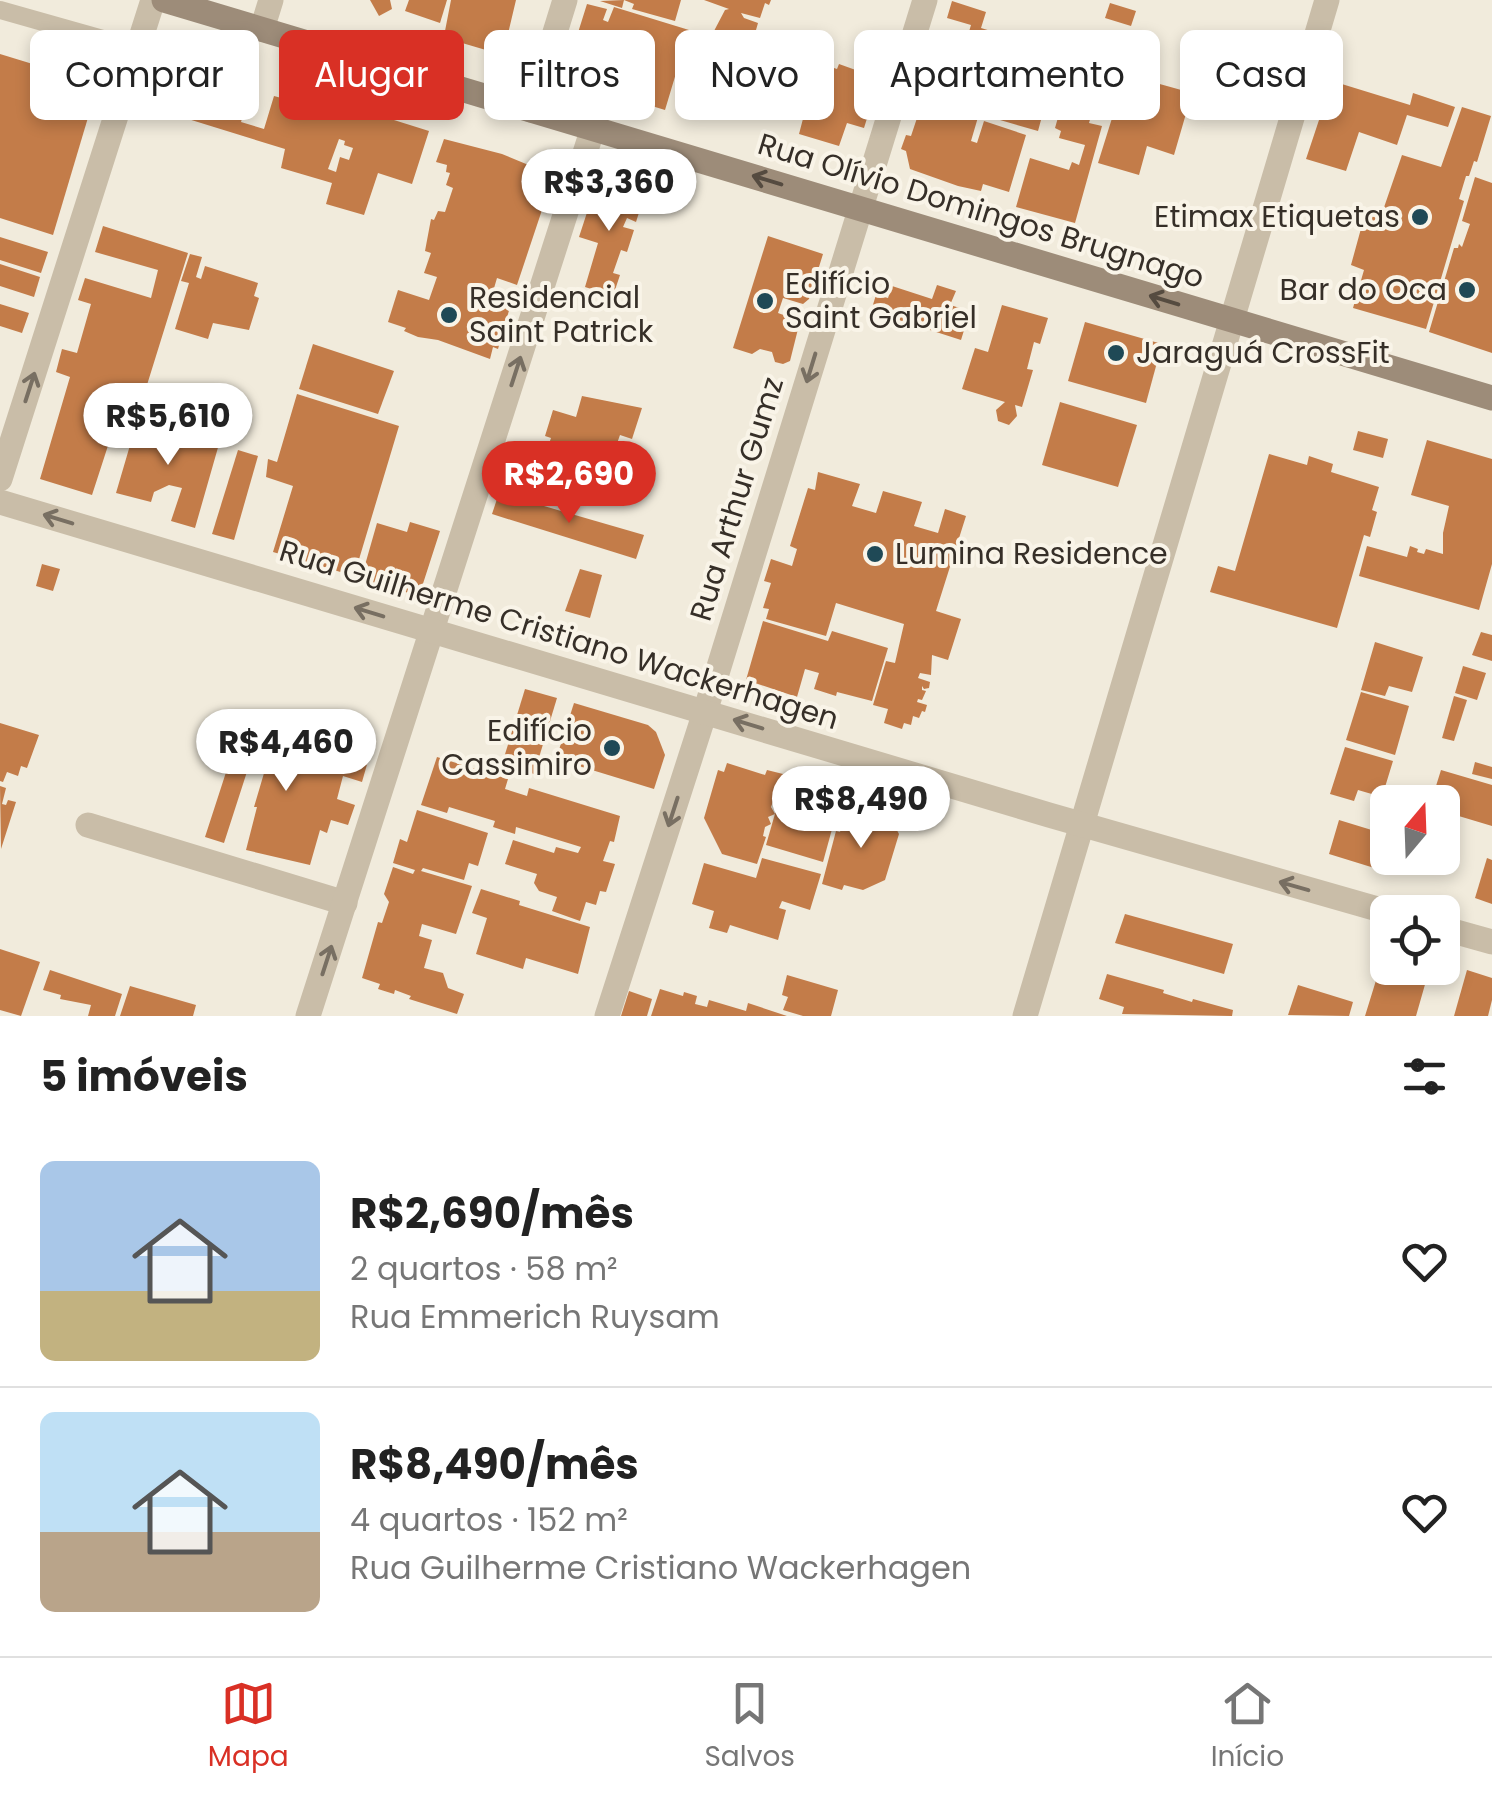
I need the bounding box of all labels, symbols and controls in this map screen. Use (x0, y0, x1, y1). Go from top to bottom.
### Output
chip: Comprar (30, 30, 259, 120)
chip: Alugar (279, 30, 464, 120)
chip: Filtros (484, 30, 655, 120)
chip: Novo (675, 30, 834, 120)
chip: Apartamento (854, 30, 1160, 120)
chip: Casa (1180, 30, 1343, 120)
street label: Rua Olívio Domingos Brugnago (753, 122, 1210, 299)
pin: R$3,360 (517, 149, 701, 234)
text: R$3,360 (543, 159, 675, 204)
one-way arrow (751, 170, 783, 188)
place label: Etimax Etiquetas (1154, 195, 1400, 238)
marker: Etimax Etiquetas (1409, 206, 1431, 228)
place label: Edifício Saint Gabriel (785, 262, 977, 339)
place label: Bar do Oca (1280, 268, 1447, 311)
place label: Residencial Saint Patrick (469, 276, 654, 353)
marker: Bar do Oca (1456, 279, 1478, 301)
marker: Edifício Saint Gabriel (754, 290, 776, 312)
one-way arrow (1149, 290, 1180, 308)
marker: Residencial Saint Patrick (438, 304, 460, 326)
place label: Jaraguá CrossFit (1136, 331, 1390, 374)
marker: Jaraguá CrossFit (1105, 342, 1127, 364)
one-way arrow (801, 352, 819, 384)
one-way arrow (508, 356, 526, 387)
one-way arrow (22, 371, 40, 403)
street label: Rua Arthur Gumz (679, 372, 794, 626)
pin: R$5,610 (76, 383, 260, 468)
text: R$5,610 (105, 393, 231, 438)
pin: R$2,690 (477, 441, 661, 526)
text: R$2,690 (504, 451, 634, 496)
one-way arrow (42, 509, 74, 527)
street label: Rua Guilherme Cristiano Wackerhagen (274, 529, 844, 740)
place label: Lumina Residence (895, 532, 1168, 575)
marker: Lumina Residence (864, 543, 886, 565)
one-way arrow (354, 602, 385, 620)
pin: R$4,460 (194, 709, 378, 794)
place label: Edifício Cassimiro (441, 709, 592, 786)
one-way arrow (733, 714, 764, 732)
text: R$4,460 (218, 719, 354, 764)
marker: Edifício Cassimiro (601, 737, 623, 759)
pin: R$8,490 (769, 766, 953, 851)
text: R$8,490 (794, 776, 928, 821)
north arrow (1370, 785, 1460, 875)
map controls (1370, 785, 1460, 985)
one-way arrow (663, 796, 681, 828)
one-way arrow (1279, 875, 1311, 894)
button: locate (1370, 895, 1460, 985)
one-way arrow (319, 944, 337, 976)
text: 5 imóveis (40, 1047, 248, 1106)
icon: filters (1397, 1049, 1452, 1104)
text: R$2,690/mês (350, 1184, 634, 1243)
icon: home (120, 1201, 240, 1321)
icon: heart (1397, 1234, 1452, 1289)
text: 2 quartos · 58 m² (350, 1246, 618, 1291)
text: Rua Emmerich Ruysam (350, 1294, 720, 1339)
text: R$8,490/mês (350, 1435, 639, 1494)
icon: home (120, 1452, 240, 1572)
icon: heart (1397, 1485, 1452, 1540)
text: 4 quartos · 152 m² (350, 1497, 628, 1542)
text: Rua Guilherme Cristiano Wackerhagen (350, 1545, 971, 1590)
tab: Mapa (208, 1676, 289, 1778)
tab: Salvos (704, 1676, 795, 1778)
tab: Início (1211, 1676, 1284, 1778)

